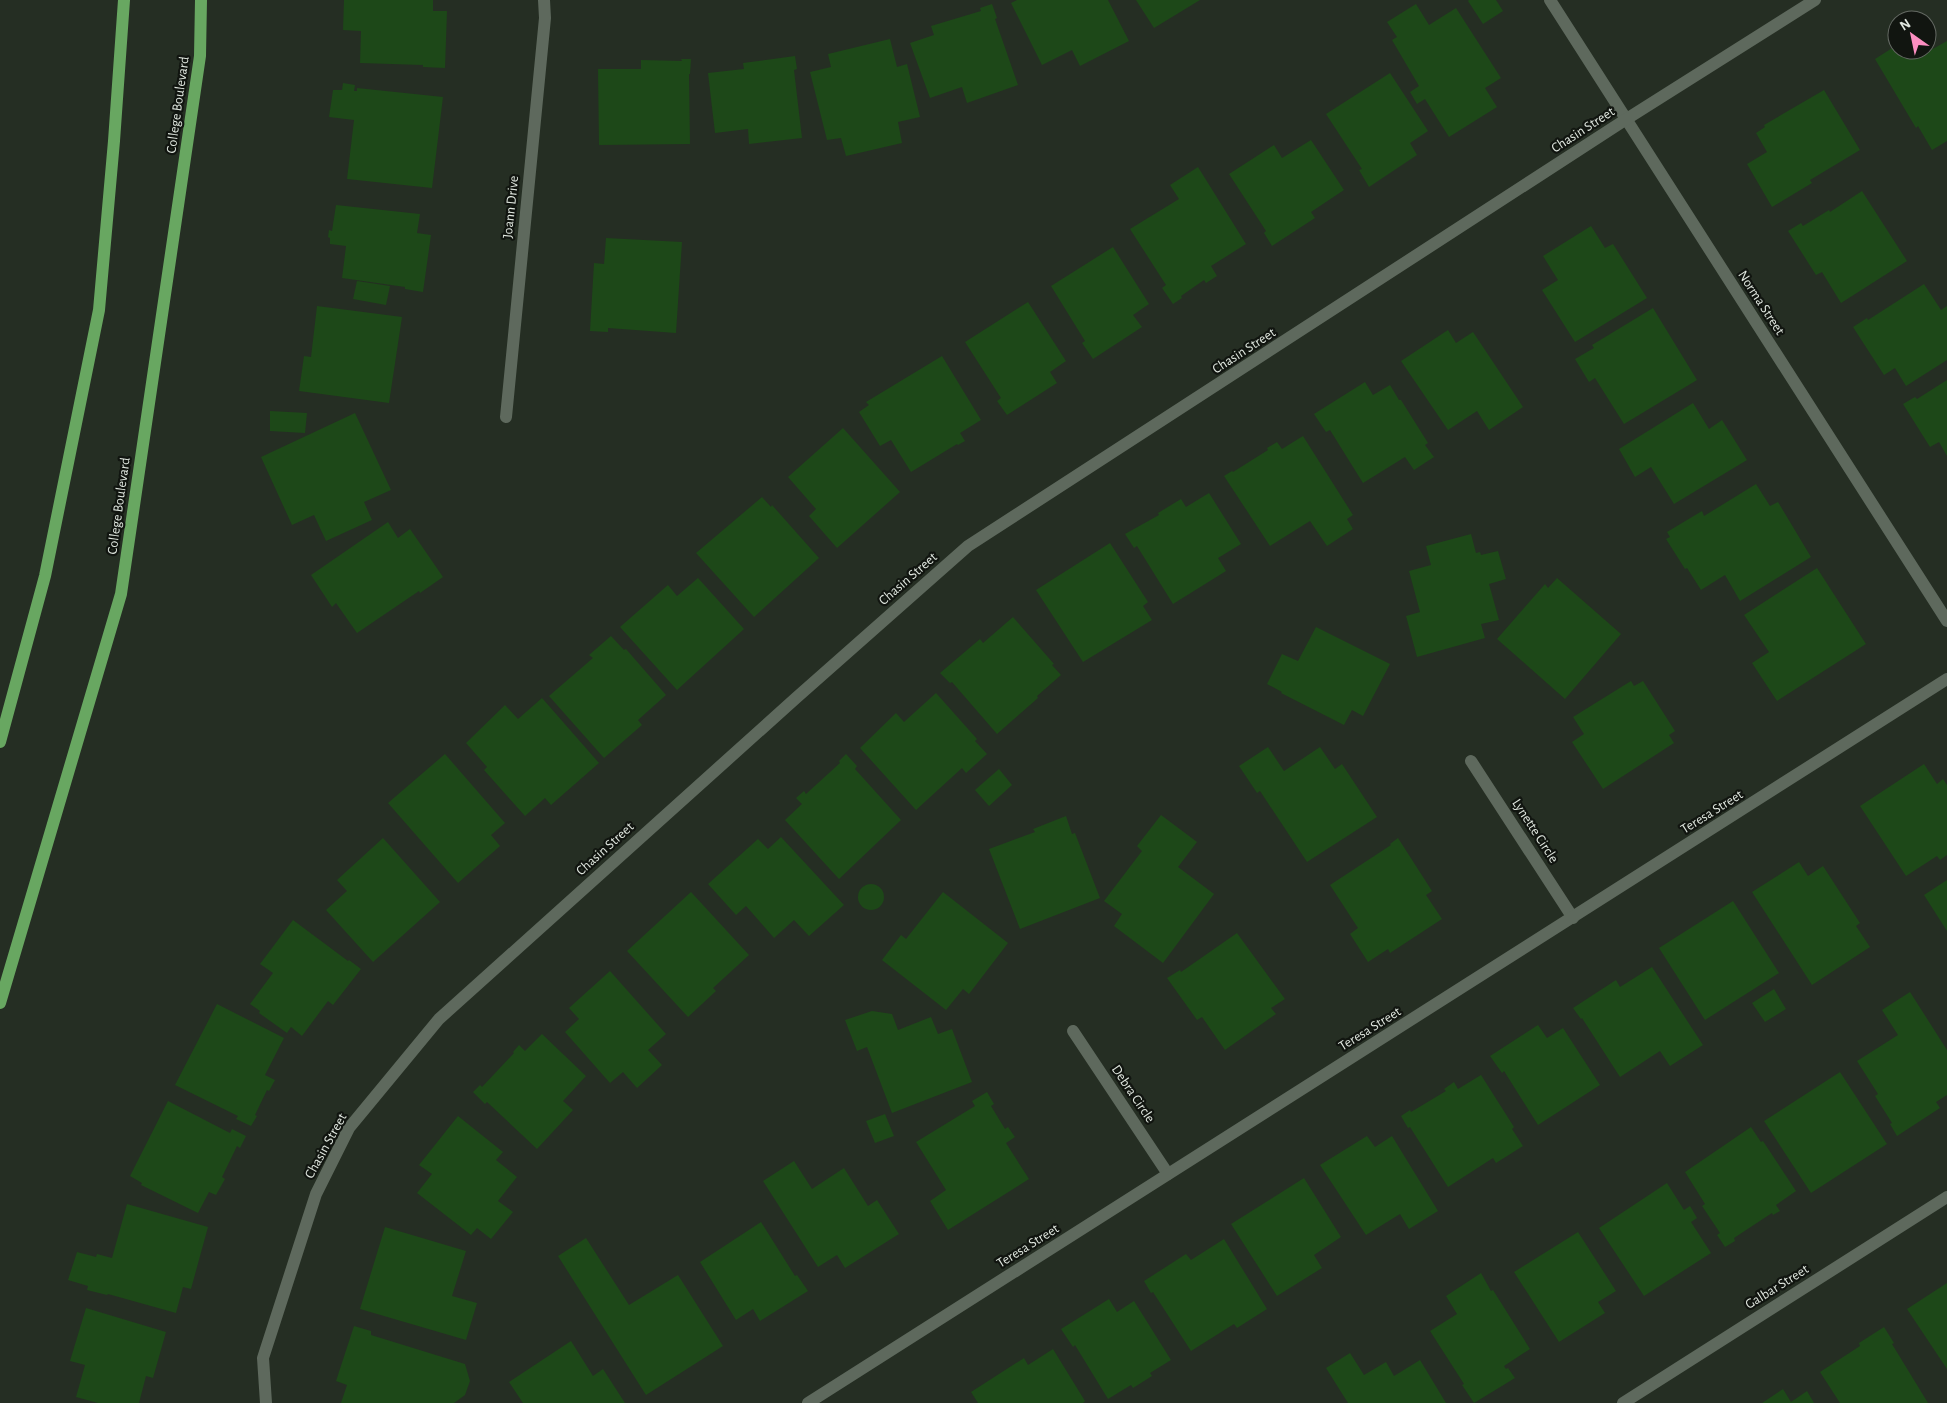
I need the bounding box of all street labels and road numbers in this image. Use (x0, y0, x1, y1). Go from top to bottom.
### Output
street label: College Boulevard (164, 56, 192, 154)
street label: Chasin Street (1549, 104, 1617, 156)
street label: Joann Drive (501, 175, 521, 239)
street label: Norma Street (1735, 268, 1787, 338)
street label: Chasin Street (1210, 325, 1278, 377)
street label: College Boulevard (105, 457, 133, 555)
street label: Chasin Street (876, 550, 940, 608)
street label: Teresa Street (1678, 787, 1746, 837)
street label: Lynette Circle (1509, 797, 1561, 865)
street label: Chasin Street (574, 819, 637, 878)
street label: Teresa Street (1336, 1004, 1404, 1054)
street label: Debra Circle (1109, 1063, 1157, 1125)
street label: Chasin Street (302, 1111, 350, 1181)
street label: Teresa Street (994, 1221, 1062, 1271)
street label: Galbar Street (1743, 1262, 1811, 1312)

